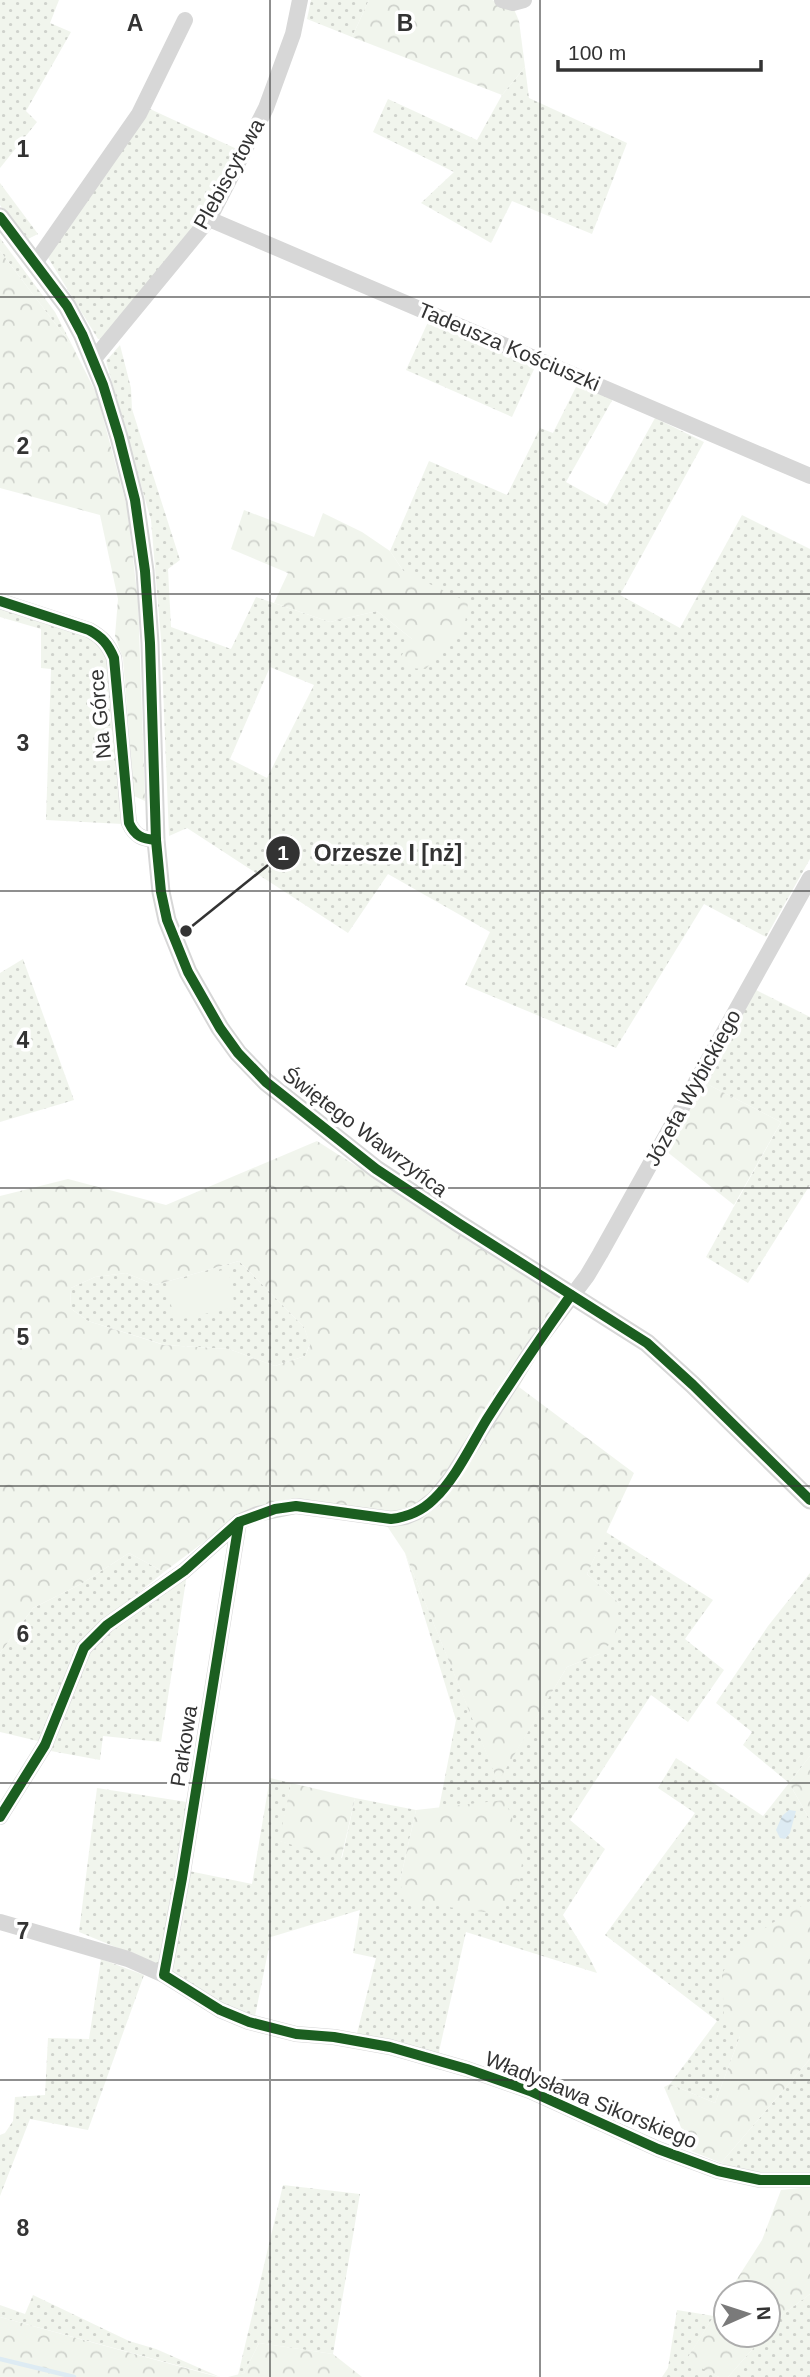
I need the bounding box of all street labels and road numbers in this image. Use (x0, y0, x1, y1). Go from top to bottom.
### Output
street label: Plebiscytowa (189, 114, 268, 233)
street label: Tadeusza Kościuszki (415, 298, 603, 395)
street label: Na Górce (84, 668, 115, 760)
street label: Józefa Wybickiego (640, 1006, 745, 1170)
street label: Świętego Wawrzyńca (279, 1062, 452, 1201)
street label: Parkowa (166, 1703, 201, 1788)
street label: Władysława Sikorskiego (482, 2046, 700, 2153)

